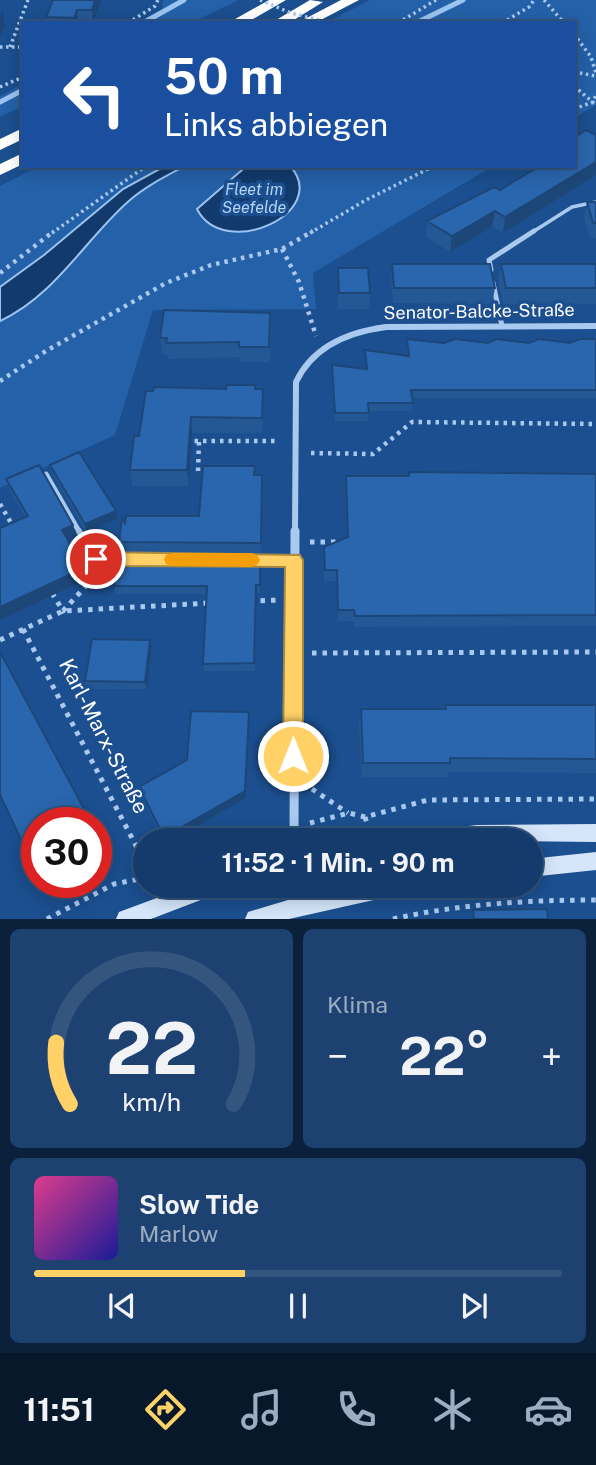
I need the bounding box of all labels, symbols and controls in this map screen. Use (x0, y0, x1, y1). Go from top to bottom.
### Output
text: 50 m (164, 47, 284, 105)
icon: left (49, 49, 140, 140)
text: Links abbiegen (164, 106, 388, 143)
water label: Fleet im Seefelde (222, 180, 287, 217)
street label: Senator-Balcke-Straße (383, 299, 575, 323)
pin (66, 529, 126, 589)
icon: arrive (77, 540, 115, 578)
street label: Karl-Marx-Straße (54, 654, 154, 818)
position arrow (256, 719, 330, 793)
speed limit sign: 30 (21, 807, 112, 898)
text: 11:52 · 1 Min. · 90 m (221, 847, 455, 878)
text: Klima (327, 991, 388, 1018)
text: 22 (105, 1006, 198, 1091)
text: 22° (399, 1026, 490, 1087)
text: − (327, 1034, 348, 1079)
text: + (541, 1034, 562, 1079)
text: km/h (122, 1087, 181, 1117)
text: Slow Tide (139, 1189, 259, 1220)
text: Marlow (139, 1220, 218, 1247)
icon: previous (103, 1287, 141, 1325)
icon: pause (279, 1287, 317, 1325)
icon: next (455, 1287, 493, 1325)
icon: directions (141, 1385, 190, 1434)
icon: music (237, 1385, 286, 1434)
icon: phone (332, 1385, 381, 1434)
icon: climate (428, 1385, 477, 1434)
icon: car (524, 1385, 573, 1434)
text: 11:51 (23, 1391, 95, 1428)

